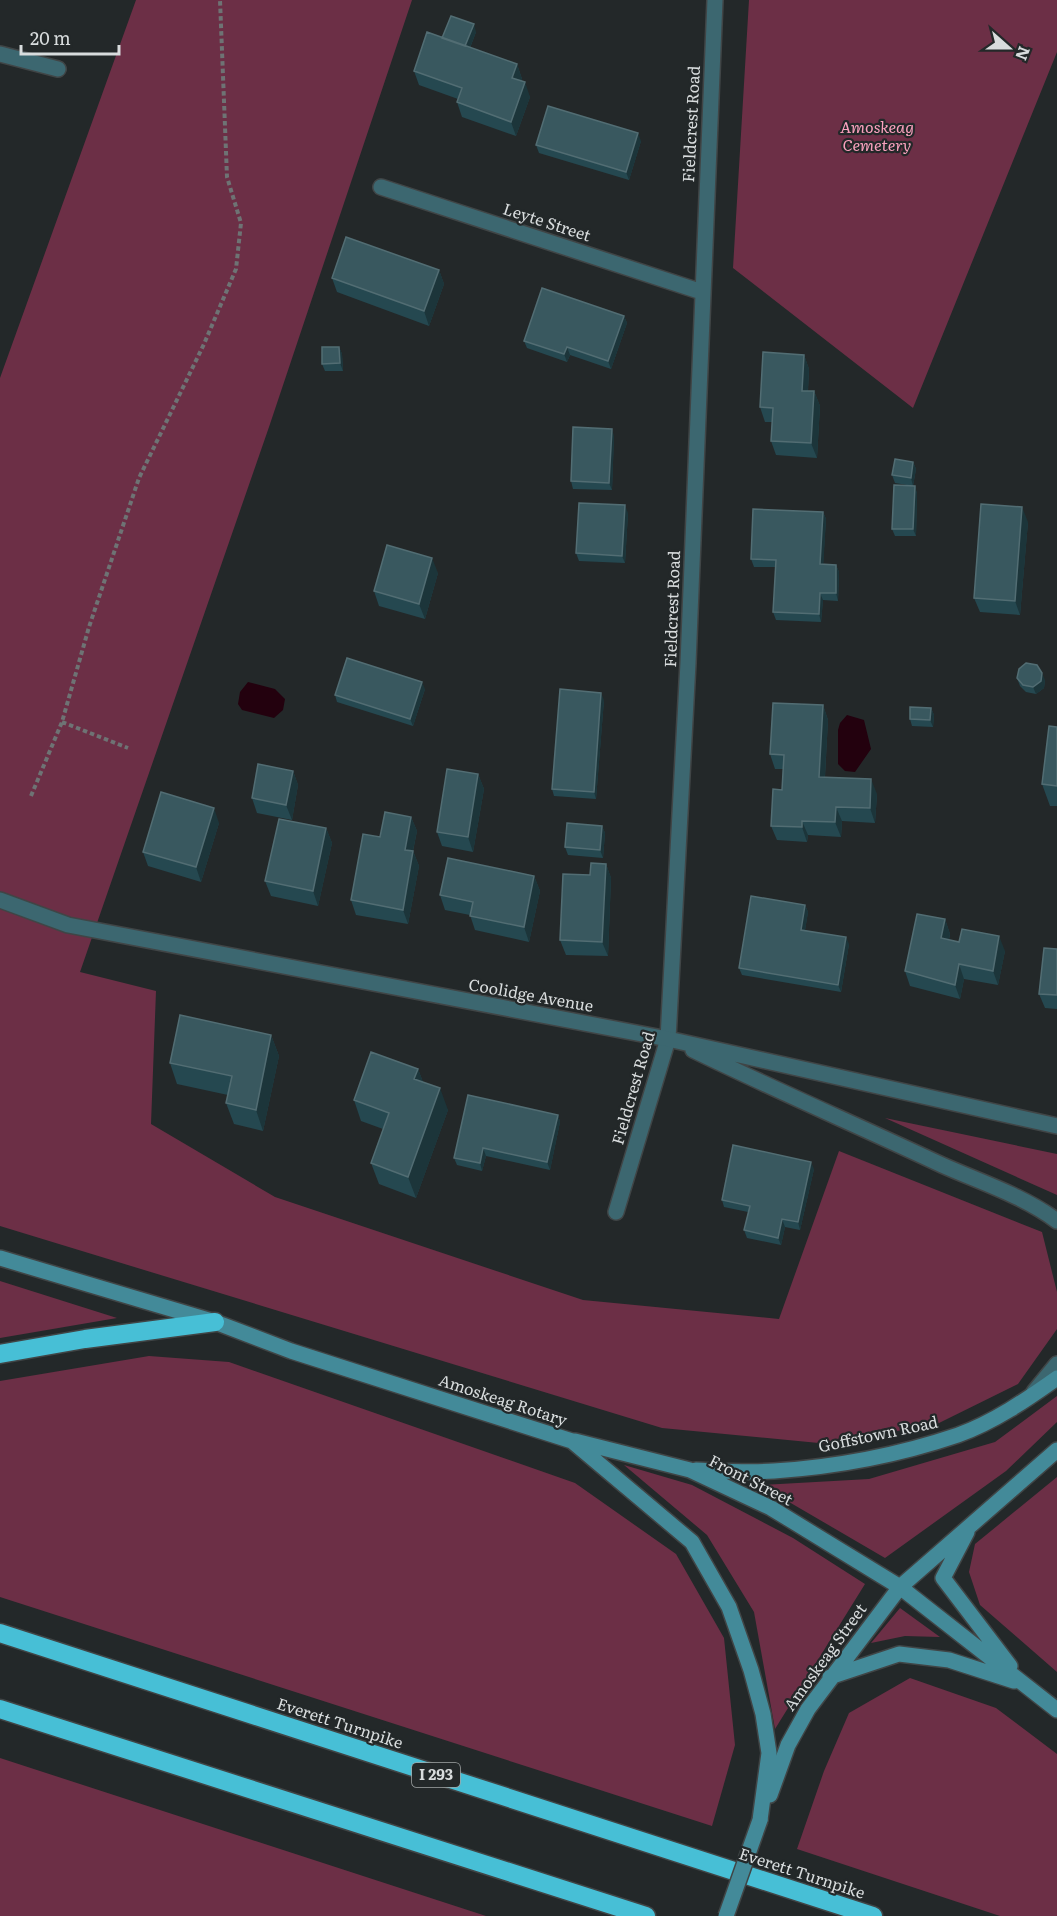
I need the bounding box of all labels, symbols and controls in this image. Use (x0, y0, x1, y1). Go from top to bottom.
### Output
scale bar (21, 18, 118, 56)
north arrow (979, 18, 1039, 78)
text: 20 m (30, 24, 71, 51)
text: N (1010, 43, 1038, 64)
street label: Fieldcrest Road (675, 65, 705, 183)
park label: Amoskeag Cemetery (840, 114, 914, 156)
street label: Leyte Street (500, 196, 595, 247)
street label: Fieldcrest Road (657, 550, 685, 668)
street label: Coolidge Avenue (467, 971, 596, 1017)
street label: Fieldcrest Road (604, 1028, 660, 1147)
street label: Amoskeag Rotary (436, 1367, 571, 1431)
street label: Goffstown Road (816, 1409, 940, 1457)
street label: Front Street (705, 1448, 798, 1511)
street label: Amoskeag Street (777, 1597, 872, 1715)
street label: Everett Turnpike (274, 1690, 406, 1754)
road number: I 293 (412, 1763, 460, 1787)
street label: Everett Turnpike (736, 1840, 868, 1904)

